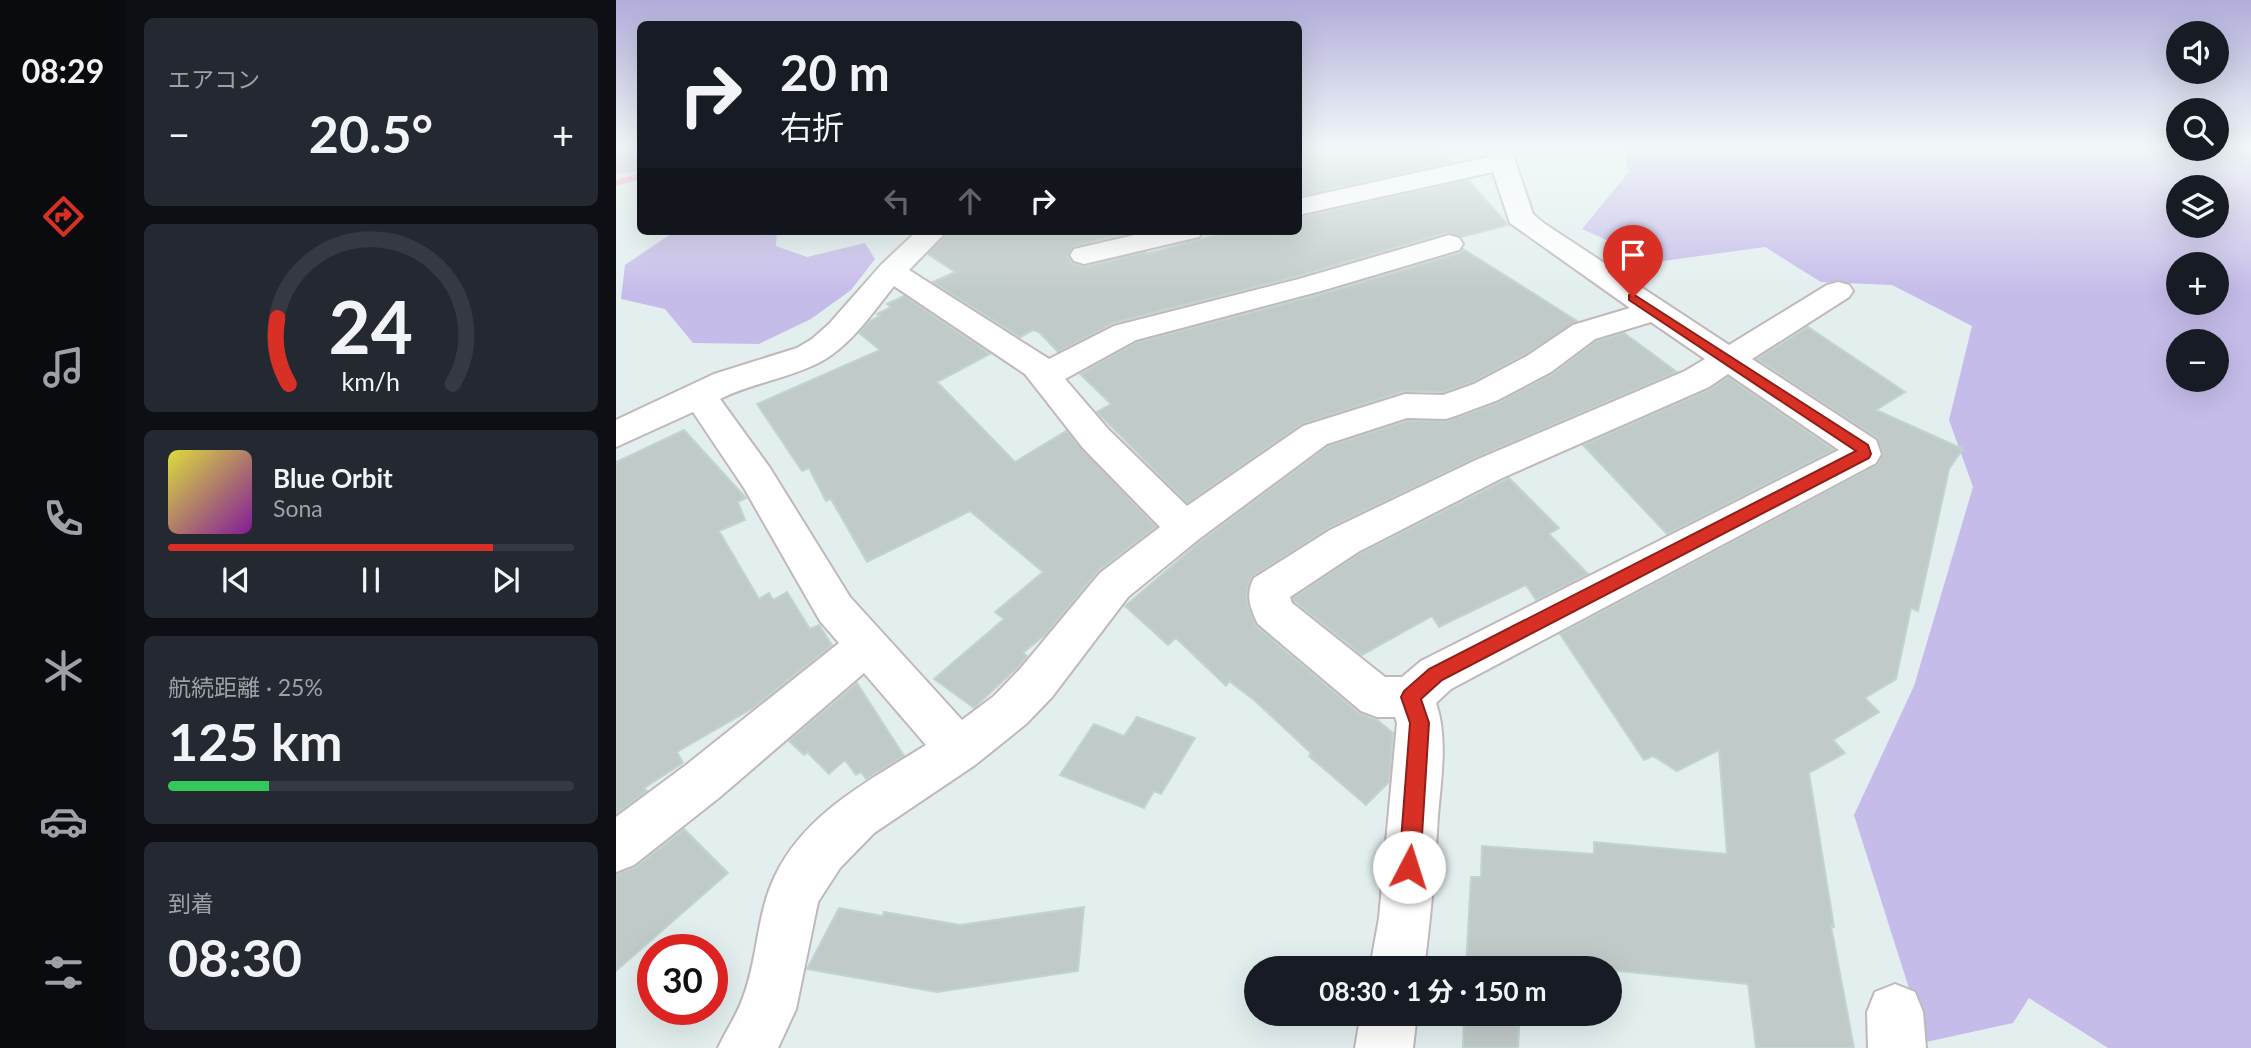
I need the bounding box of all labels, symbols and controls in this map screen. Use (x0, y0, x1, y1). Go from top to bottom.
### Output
map controls (2166, 21, 2229, 392)
button: sound (2166, 21, 2229, 84)
text: 20 m (780, 43, 890, 101)
icon: right (665, 49, 756, 140)
text: 08:29 (22, 51, 104, 90)
text: エアコン (168, 65, 260, 93)
button: search (2166, 98, 2229, 161)
text: 20.5° (309, 102, 433, 164)
text: 右折 (780, 107, 844, 146)
text: − (168, 111, 190, 157)
text: + (552, 111, 574, 157)
button: layers (2166, 175, 2229, 238)
icon: left (878, 182, 916, 220)
icon: ahead (951, 182, 989, 220)
icon: right (1024, 182, 1062, 220)
icon: directions (39, 192, 88, 241)
pin (1603, 225, 1663, 297)
icon: arrive (1614, 236, 1652, 274)
button: + (2166, 252, 2229, 315)
text: 24 (329, 282, 413, 370)
button: − (2166, 329, 2229, 392)
icon: music (39, 343, 88, 392)
text: km/h (342, 366, 400, 396)
text: Blue Orbit (273, 462, 393, 494)
icon: phone (39, 494, 88, 543)
text: Sona (273, 494, 323, 522)
icon: previous (217, 561, 255, 599)
icon: pause (352, 561, 390, 599)
icon: next (487, 561, 525, 599)
icon: climate (39, 646, 88, 695)
text: 航続距離 · 25% (168, 673, 323, 701)
text: 125 km (168, 710, 342, 772)
icon: car (39, 797, 88, 846)
position arrow (1372, 830, 1446, 904)
text: 到着 (168, 889, 214, 917)
text: 08:30 (168, 926, 302, 988)
speed limit sign: 30 (637, 934, 728, 1025)
icon: filters (39, 948, 88, 997)
text: 08:30 · 1 分 · 150 m (1319, 975, 1547, 1007)

